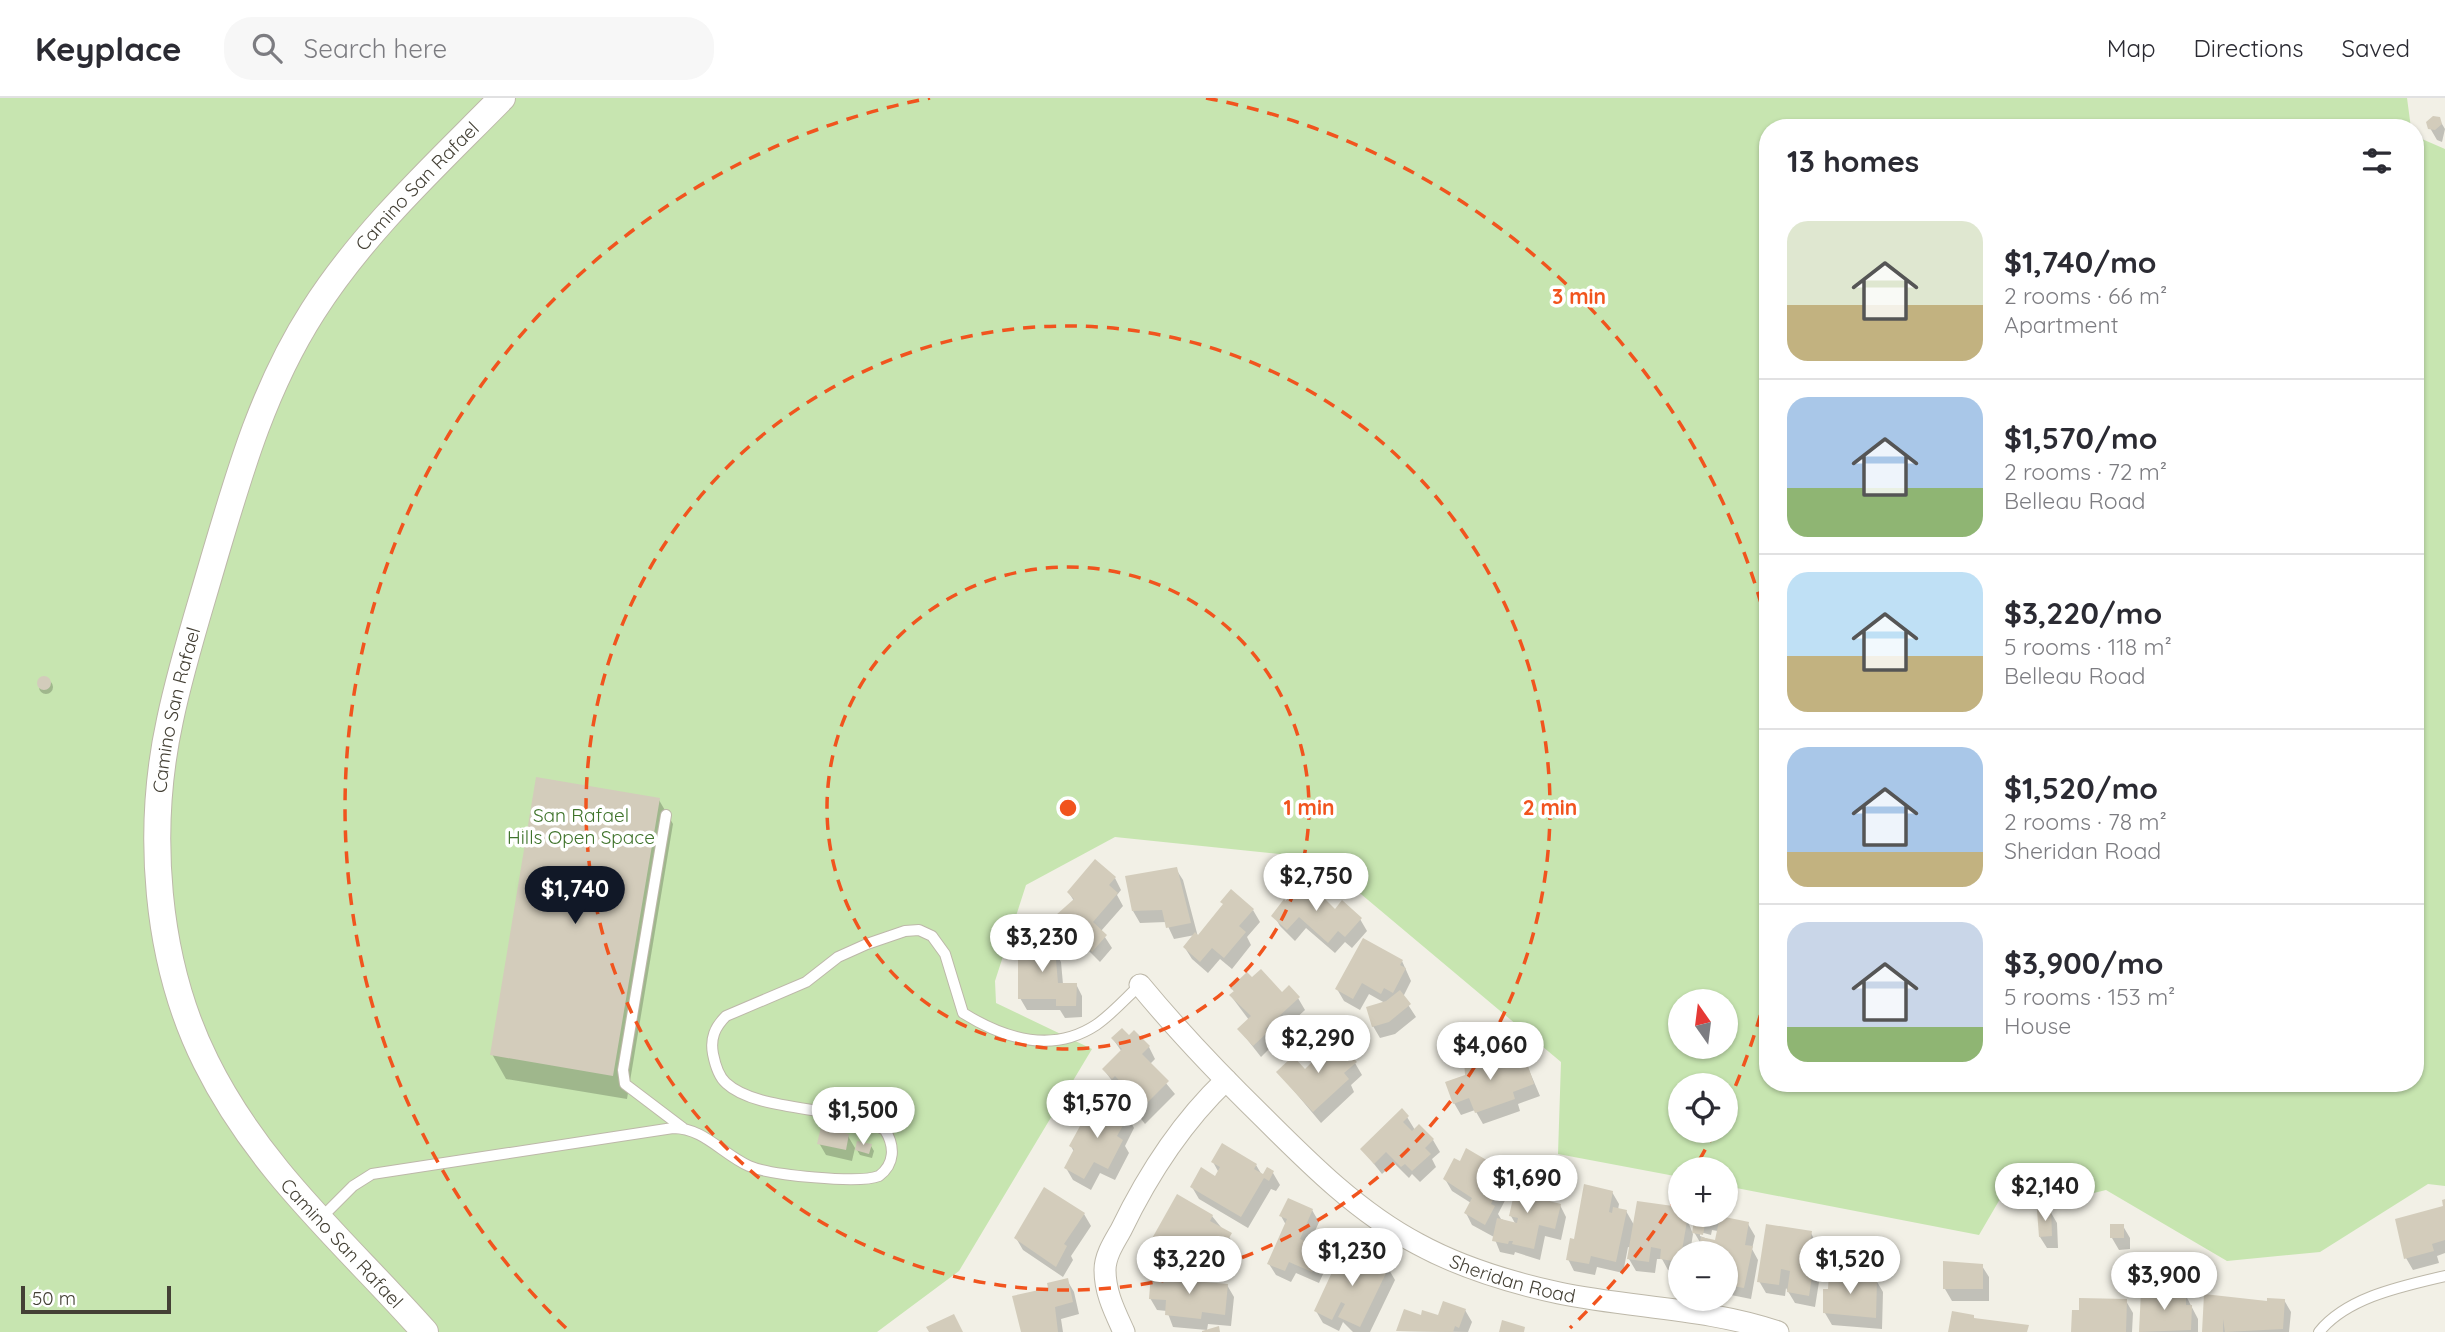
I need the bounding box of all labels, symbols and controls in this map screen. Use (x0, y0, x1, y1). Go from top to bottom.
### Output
search box (224, 17, 714, 80)
text: Keyplace (35, 28, 182, 69)
icon: search (248, 29, 286, 67)
text: Search here (304, 32, 447, 65)
text: Map (2107, 33, 2156, 63)
text: Directions (2194, 33, 2304, 63)
text: Saved (2342, 33, 2410, 63)
street label: Camino San Rafael (350, 116, 484, 256)
text: 13 homes (1787, 142, 1919, 180)
icon: filters (2358, 142, 2396, 180)
text: $1,740/mo (2004, 243, 2157, 281)
icon: home (1843, 249, 1927, 333)
text: 2 rooms · 66 m² (2004, 281, 2167, 310)
text: 3 min (1552, 283, 1606, 309)
text: Apartment (2004, 310, 2118, 339)
text: $1,570/mo (2004, 419, 2157, 457)
icon: home (1843, 425, 1927, 509)
text: 2 rooms · 72 m² (2004, 457, 2167, 486)
text: Belleau Road (2004, 486, 2146, 515)
text: $3,220/mo (2004, 594, 2162, 632)
icon: home (1843, 600, 1927, 684)
street label: Camino San Rafael (147, 624, 205, 794)
text: 5 rooms · 118 m² (2004, 632, 2172, 661)
text: Belleau Road (2004, 661, 2146, 690)
text: $1,520/mo (2004, 769, 2158, 807)
icon: home (1843, 775, 1927, 859)
text: 1 min (1284, 794, 1334, 820)
text: 2 min (1523, 794, 1577, 820)
centre of rings (1056, 796, 1080, 820)
park label: San Rafael Hills Open Space (507, 803, 655, 849)
text: 2 rooms · 78 m² (2004, 807, 2167, 836)
text: Sheridan Road (2004, 836, 2161, 865)
pin: $2,750 (1259, 854, 1373, 913)
text: $2,750 (1279, 861, 1353, 890)
pin: $1,740 (518, 866, 632, 926)
text: $1,740 (541, 874, 609, 903)
pin: $3,230 (985, 914, 1099, 974)
text: $3,230 (1006, 922, 1078, 951)
text: $3,900/mo (2004, 944, 2164, 982)
icon: home (1843, 950, 1927, 1034)
text: 5 rooms · 153 m² (2004, 982, 2175, 1011)
north arrow (1668, 989, 1738, 1059)
map controls (1668, 989, 1738, 1311)
text: House (2004, 1011, 2071, 1040)
pin: $2,290 (1261, 1016, 1375, 1075)
text: $2,290 (1281, 1023, 1355, 1052)
pin: $4,060 (1433, 1023, 1547, 1082)
text: $4,060 (1453, 1030, 1527, 1059)
button: locate (1668, 1073, 1738, 1143)
pin: $1,570 (1040, 1080, 1154, 1140)
pin: $1,500 (806, 1088, 920, 1147)
text: $1,570 (1063, 1088, 1132, 1117)
text: $1,500 (828, 1095, 898, 1124)
pin: $1,690 (1470, 1156, 1584, 1215)
button: + (1668, 1157, 1738, 1227)
text: $1,690 (1493, 1163, 1561, 1192)
pin: $2,140 (1988, 1164, 2102, 1223)
text: $2,140 (2011, 1171, 2079, 1200)
street label: Camino San Rafael (276, 1173, 408, 1313)
pin: $1,230 (1295, 1228, 1409, 1288)
pin: $3,220 (1132, 1236, 1246, 1296)
text: $1,230 (1318, 1236, 1386, 1265)
pin: $1,520 (1793, 1236, 1907, 1296)
button: − (1668, 1241, 1738, 1311)
text: $3,220 (1153, 1244, 1225, 1273)
text: $1,520 (1815, 1244, 1885, 1273)
street label: Sheridan Road (1446, 1249, 1577, 1308)
pin: $3,900 (2107, 1252, 2221, 1312)
text: $3,900 (2127, 1260, 2201, 1289)
scale bar (21, 1283, 172, 1315)
text: 50 m (32, 1286, 76, 1310)

